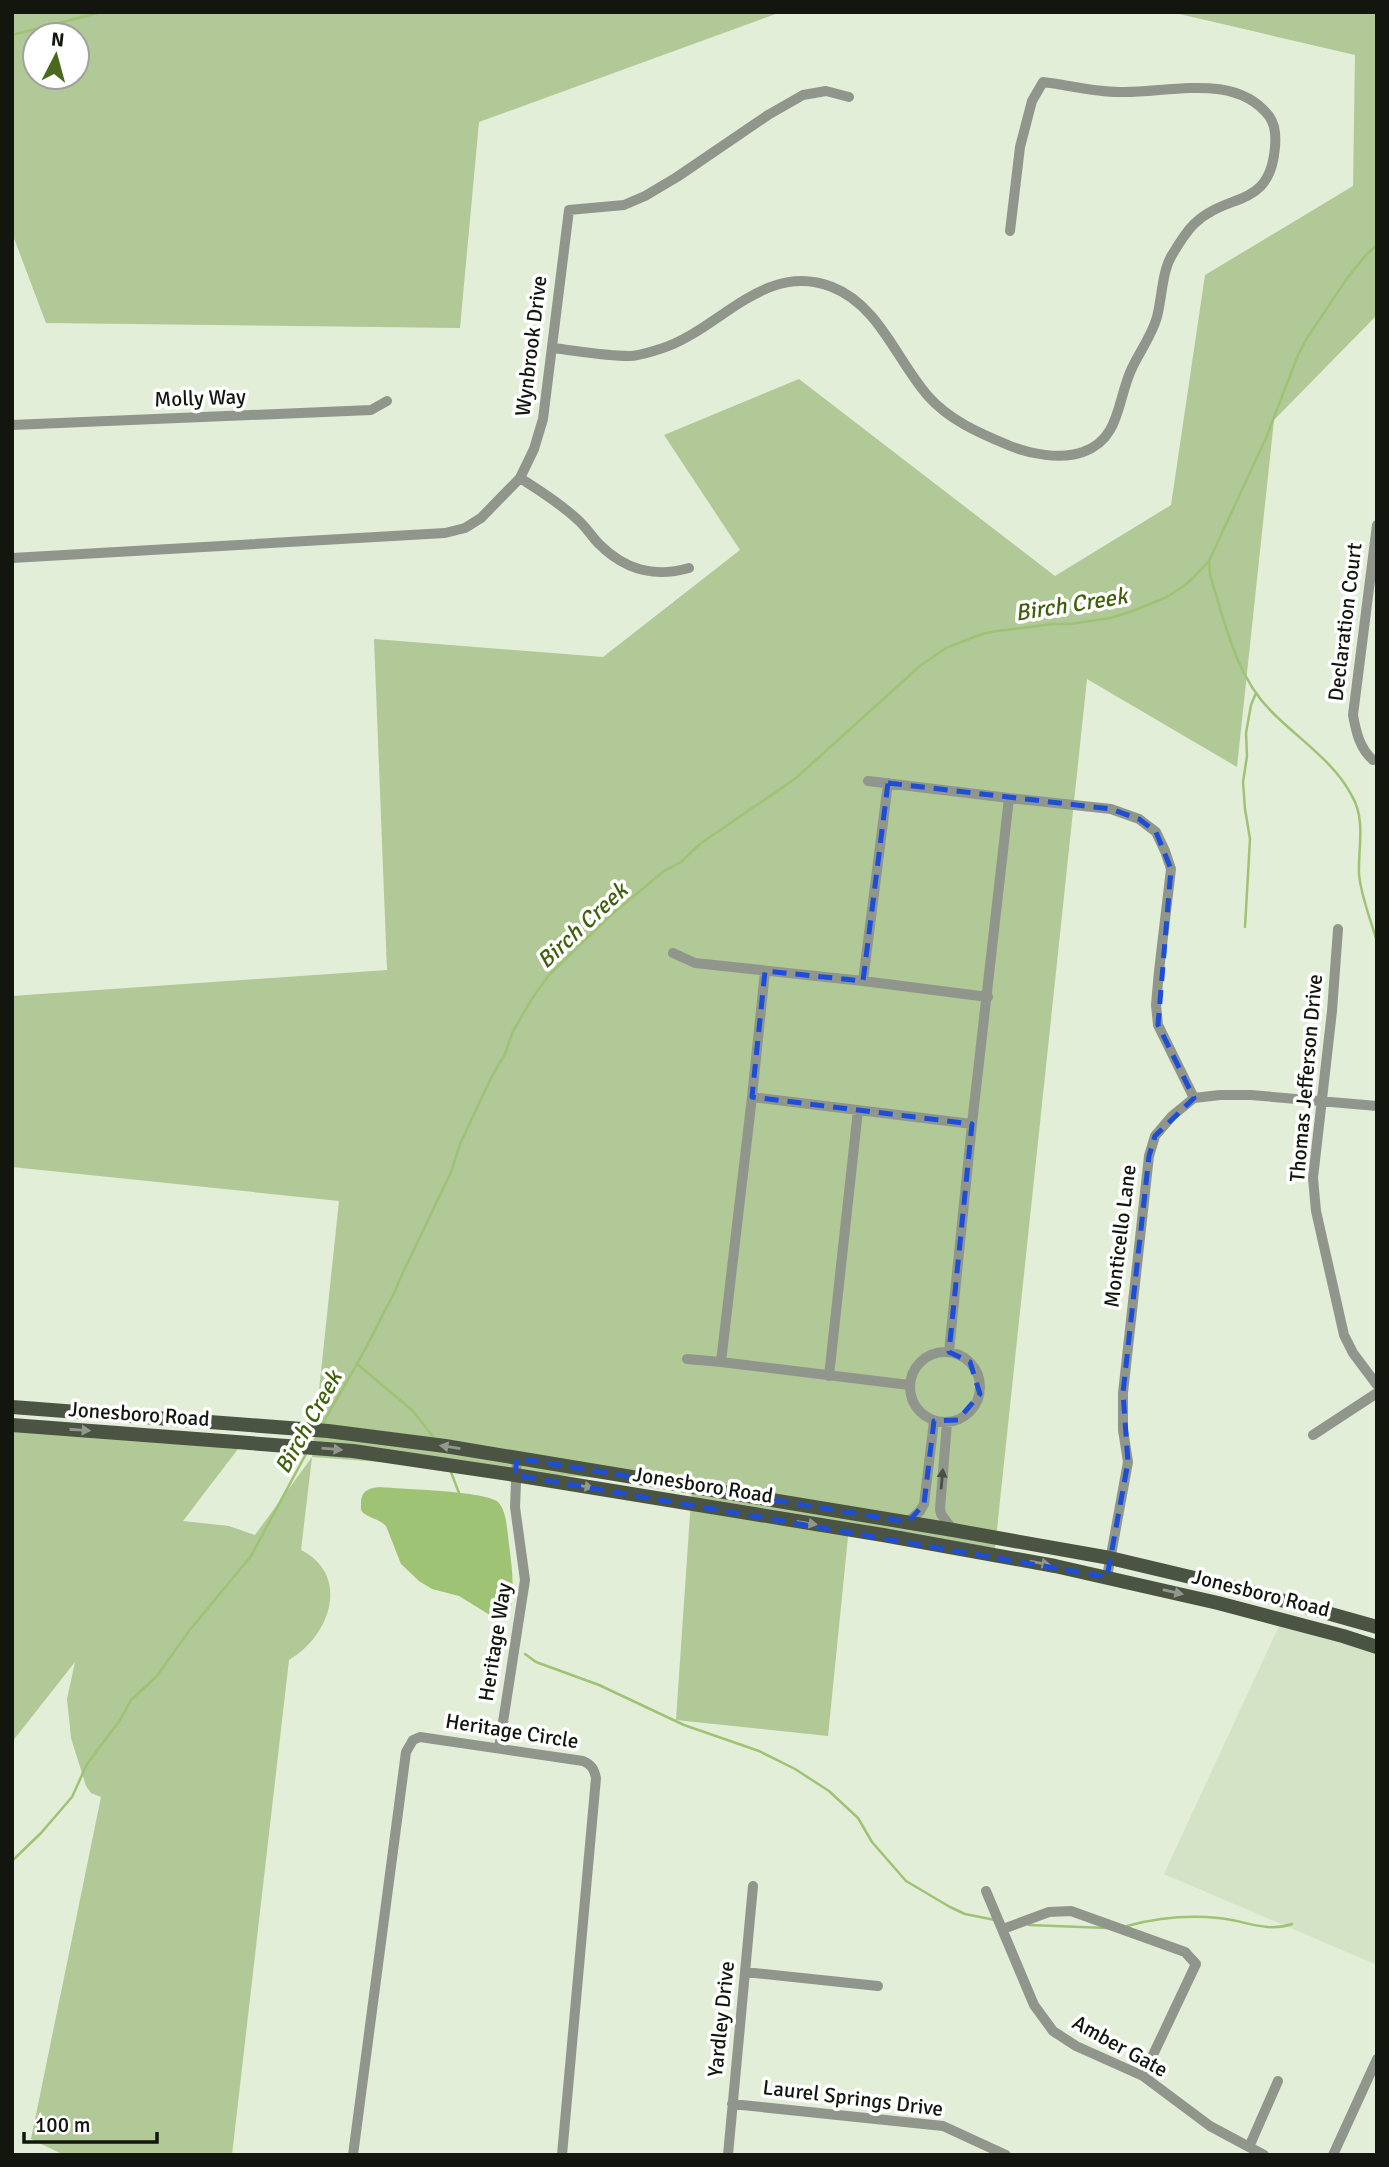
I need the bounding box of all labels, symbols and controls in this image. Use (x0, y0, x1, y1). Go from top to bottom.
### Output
north arrow (21, 21, 91, 91)
text: N (50, 27, 65, 53)
street label: Wynbrook Drive (509, 274, 553, 418)
street label: Molly Way (154, 383, 246, 413)
street label: Declaration Court (1322, 541, 1368, 703)
water label: Birch Creek (1013, 581, 1132, 628)
water label: Birch Creek (531, 875, 635, 975)
street label: Thomas Jefferson Drive (1284, 973, 1328, 1183)
street label: Monticello Lane (1098, 1163, 1142, 1309)
water label: Birch Creek (268, 1364, 350, 1479)
street label: Jonesboro Road (68, 1396, 210, 1432)
one-way arrow (70, 1425, 92, 1436)
one-way arrow (438, 1441, 460, 1452)
one-way arrow (321, 1444, 343, 1455)
street label: Jonesboro Road (631, 1461, 775, 1509)
one-way arrow (937, 1467, 948, 1489)
one-way arrow (572, 1481, 594, 1492)
one-way arrow (796, 1518, 818, 1529)
one-way arrow (1029, 1558, 1051, 1569)
street label: Jonesboro Road (1189, 1563, 1333, 1623)
street label: Heritage Way (473, 1581, 517, 1703)
one-way arrow (1162, 1587, 1184, 1598)
street label: Heritage Circle (444, 1708, 580, 1754)
street label: Yardley Drive (702, 1960, 740, 2078)
street label: Amber Gate (1068, 2009, 1172, 2083)
street label: Laurel Springs Drive (761, 2074, 945, 2122)
scale bar (24, 2100, 158, 2144)
text: 100 m (35, 2112, 90, 2138)

